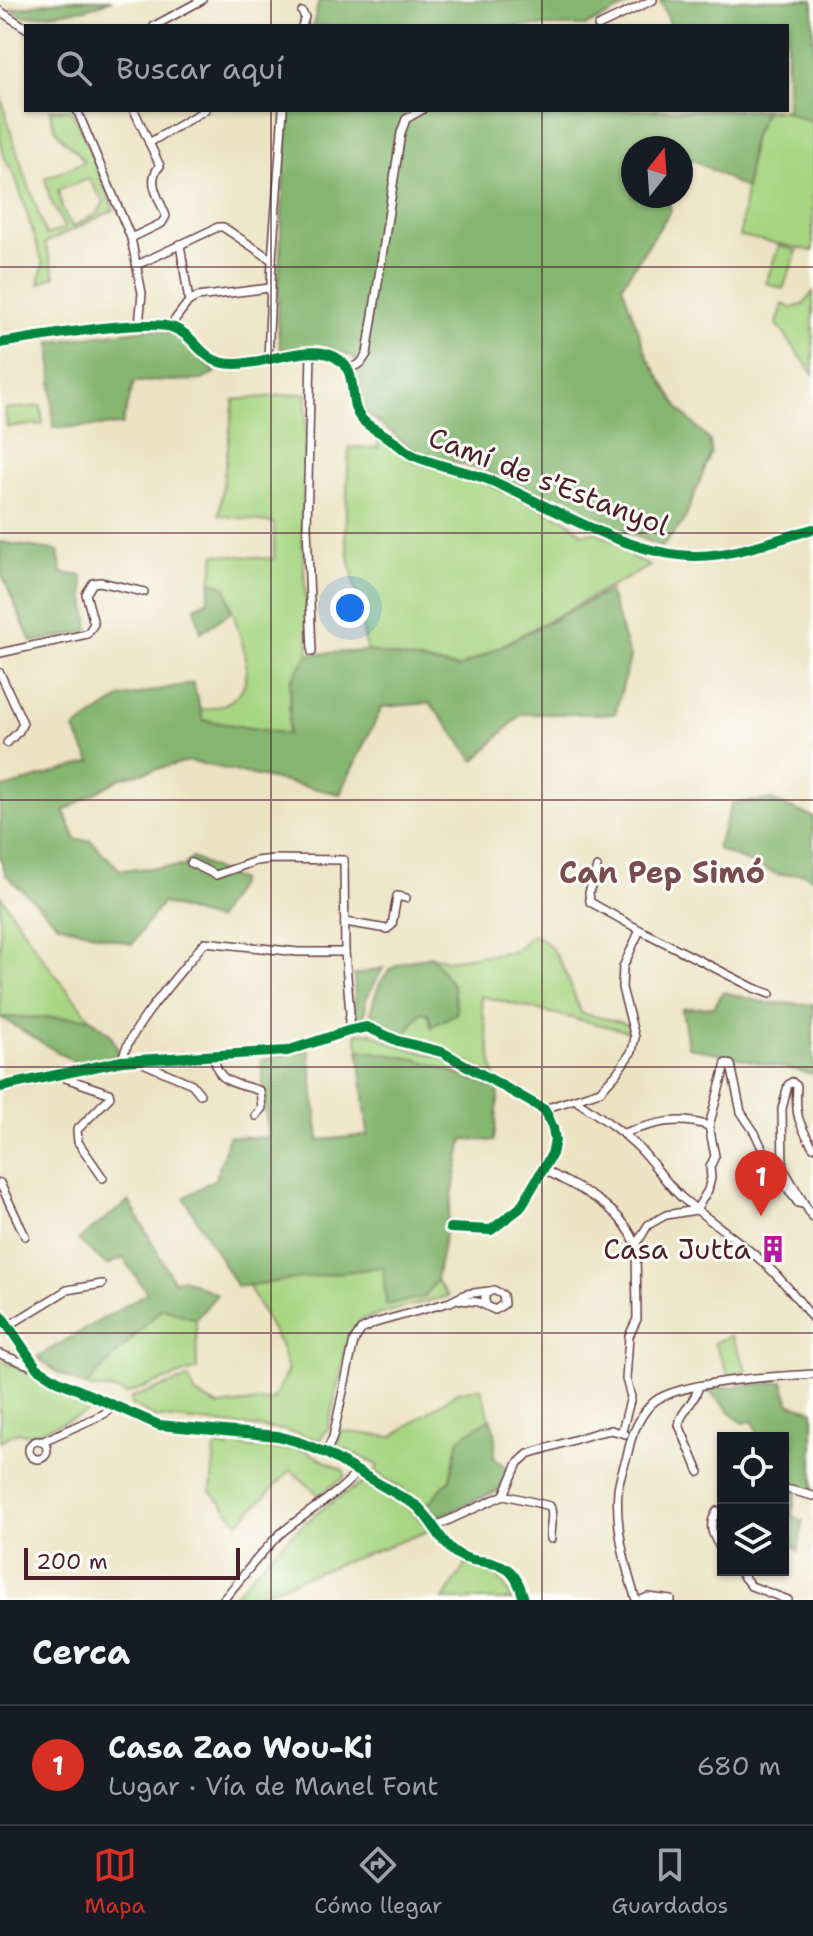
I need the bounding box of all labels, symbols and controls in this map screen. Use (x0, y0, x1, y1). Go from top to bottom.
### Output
search box (24, 24, 789, 112)
icon: search (52, 46, 96, 90)
text: Buscar aquí (116, 48, 284, 89)
north arrow (621, 136, 693, 208)
street label: Camí de s'Estanyol (423, 418, 675, 545)
your location (330, 588, 370, 628)
district label: Can Pep Simó (559, 852, 765, 893)
pin: 1 (735, 1150, 787, 1216)
place label: Casa Jutta (603, 1230, 751, 1268)
building icon: Casa Jutta (758, 1234, 788, 1264)
map controls (717, 1432, 789, 1576)
button: locate (717, 1432, 789, 1504)
button: layers (717, 1504, 789, 1576)
scale bar (24, 1544, 240, 1580)
text: 200 m (36, 1547, 108, 1576)
text: Cerca (32, 1629, 130, 1675)
text: Casa Zao Wou-Ki (108, 1727, 373, 1768)
text: 1 (52, 1748, 64, 1783)
text: 680 m (697, 1748, 781, 1783)
text: Lugar · Vía de Manel Font (108, 1768, 439, 1803)
tab: Mapa (84, 1843, 145, 1920)
tab: Cómo llegar (314, 1843, 442, 1920)
tab: Guardados (611, 1843, 729, 1920)

